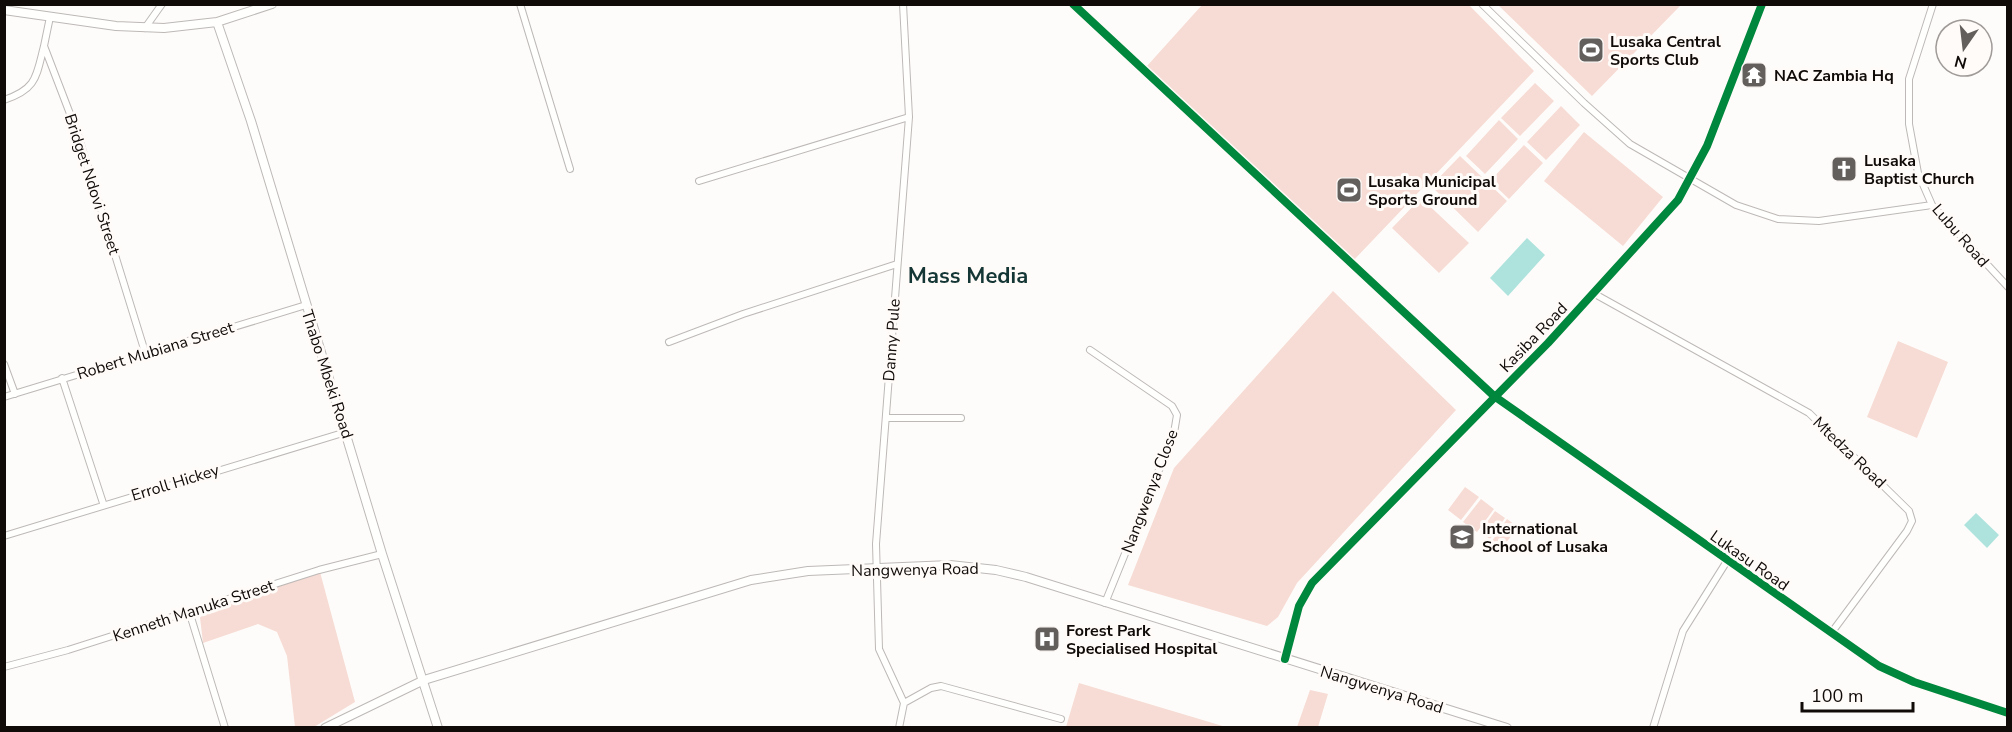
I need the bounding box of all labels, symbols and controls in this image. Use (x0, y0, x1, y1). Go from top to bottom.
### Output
north arrow (1934, 18, 1994, 78)
place label: Lusaka Central Sports Club (1610, 31, 1721, 71)
sports icon: Lusaka Central Sports Club (1576, 35, 1606, 65)
text: N (1952, 49, 1969, 74)
temple icon: NAC Zambia Hq (1739, 60, 1769, 90)
place label: NAC Zambia Hq (1774, 65, 1894, 87)
street label: Bridget Ndovi Street (59, 111, 125, 258)
place label: Lusaka Baptist Church (1864, 150, 1974, 190)
church icon: Lusaka Baptist Church (1829, 154, 1859, 184)
place label: Lusaka Municipal Sports Ground (1368, 171, 1496, 211)
sports icon: Lusaka Municipal Sports Ground (1334, 175, 1364, 205)
street label: Lubu Road (1927, 199, 1994, 272)
district label: Mass Media (908, 261, 1028, 291)
street label: Danny Pule (878, 298, 906, 382)
street label: Kasiba Road (1495, 298, 1573, 377)
street label: Thabo Mbeki Road (296, 307, 358, 441)
street label: Robert Mubiana Street (74, 317, 237, 385)
street label: Mtedza Road (1808, 412, 1891, 493)
street label: Nangwenya Close (1116, 426, 1184, 556)
street label: Erroll Hickey (129, 459, 223, 507)
place label: International School of Lusaka (1482, 518, 1608, 558)
school or university icon: International School of Lusaka (1447, 522, 1477, 552)
street label: Lukasu Road (1705, 525, 1793, 596)
street label: Nangwenya Road (851, 558, 979, 582)
street label: Kenneth Manuka Street (110, 574, 277, 647)
place label: Forest Park Specialised Hospital (1066, 620, 1217, 660)
hospital icon: Forest Park Specialised Hospital (1032, 624, 1062, 654)
street label: Nangwenya Road (1318, 661, 1446, 719)
scale bar (1802, 675, 1913, 713)
text: 100 m (1811, 684, 1863, 708)

